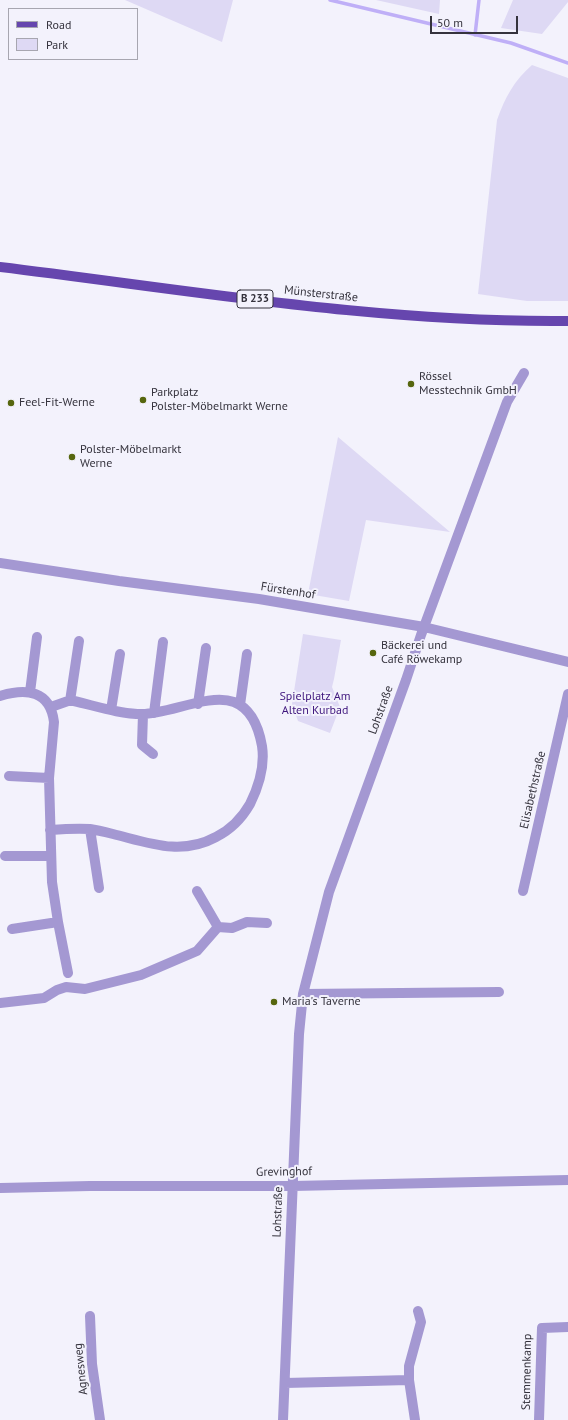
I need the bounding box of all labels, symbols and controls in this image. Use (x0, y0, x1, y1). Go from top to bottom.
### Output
legend (8, 8, 138, 60)
scale bar (432, 8, 520, 34)
text: 50 m (437, 15, 463, 30)
text: Road (46, 17, 71, 32)
text: Park (46, 37, 68, 52)
street label: Münsterstraße (283, 283, 359, 305)
road number: B 233 (237, 290, 273, 308)
place label: Rössel Messtechnik GmbH (419, 370, 517, 398)
marker: Rössel Messtechnik GmbH (406, 379, 416, 389)
place label: Parkplatz Polster-Möbelmarkt Werne (151, 386, 288, 414)
marker: Parkplatz Polster-Möbelmarkt Werne (138, 395, 148, 405)
place label: Feel-Fit-Werne (19, 396, 95, 410)
marker: Feel-Fit-Werne (6, 398, 16, 408)
place label: Polster-Möbelmarkt Werne (80, 443, 181, 471)
marker: Polster-Möbelmarkt Werne (67, 452, 77, 462)
street label: Fürstenhof (260, 580, 316, 602)
place label: Bäckerei und Café Röwekamp (381, 639, 462, 667)
marker: Bäckerei und Café Röwekamp (368, 648, 378, 658)
street label: Lohstraße (366, 684, 396, 736)
park label: Spielplatz Am Alten Kurbad (279, 690, 351, 718)
street label: Elisabethstraße (517, 750, 549, 830)
place label: Maria's Taverne (282, 995, 361, 1009)
marker: Maria's Taverne (269, 997, 279, 1007)
street label: Grevinghof (256, 1164, 312, 1180)
street label: Lohstraße (270, 1186, 286, 1238)
street label: Stemmenkamp (519, 1334, 535, 1410)
street label: Agnesweg (71, 1342, 91, 1396)

